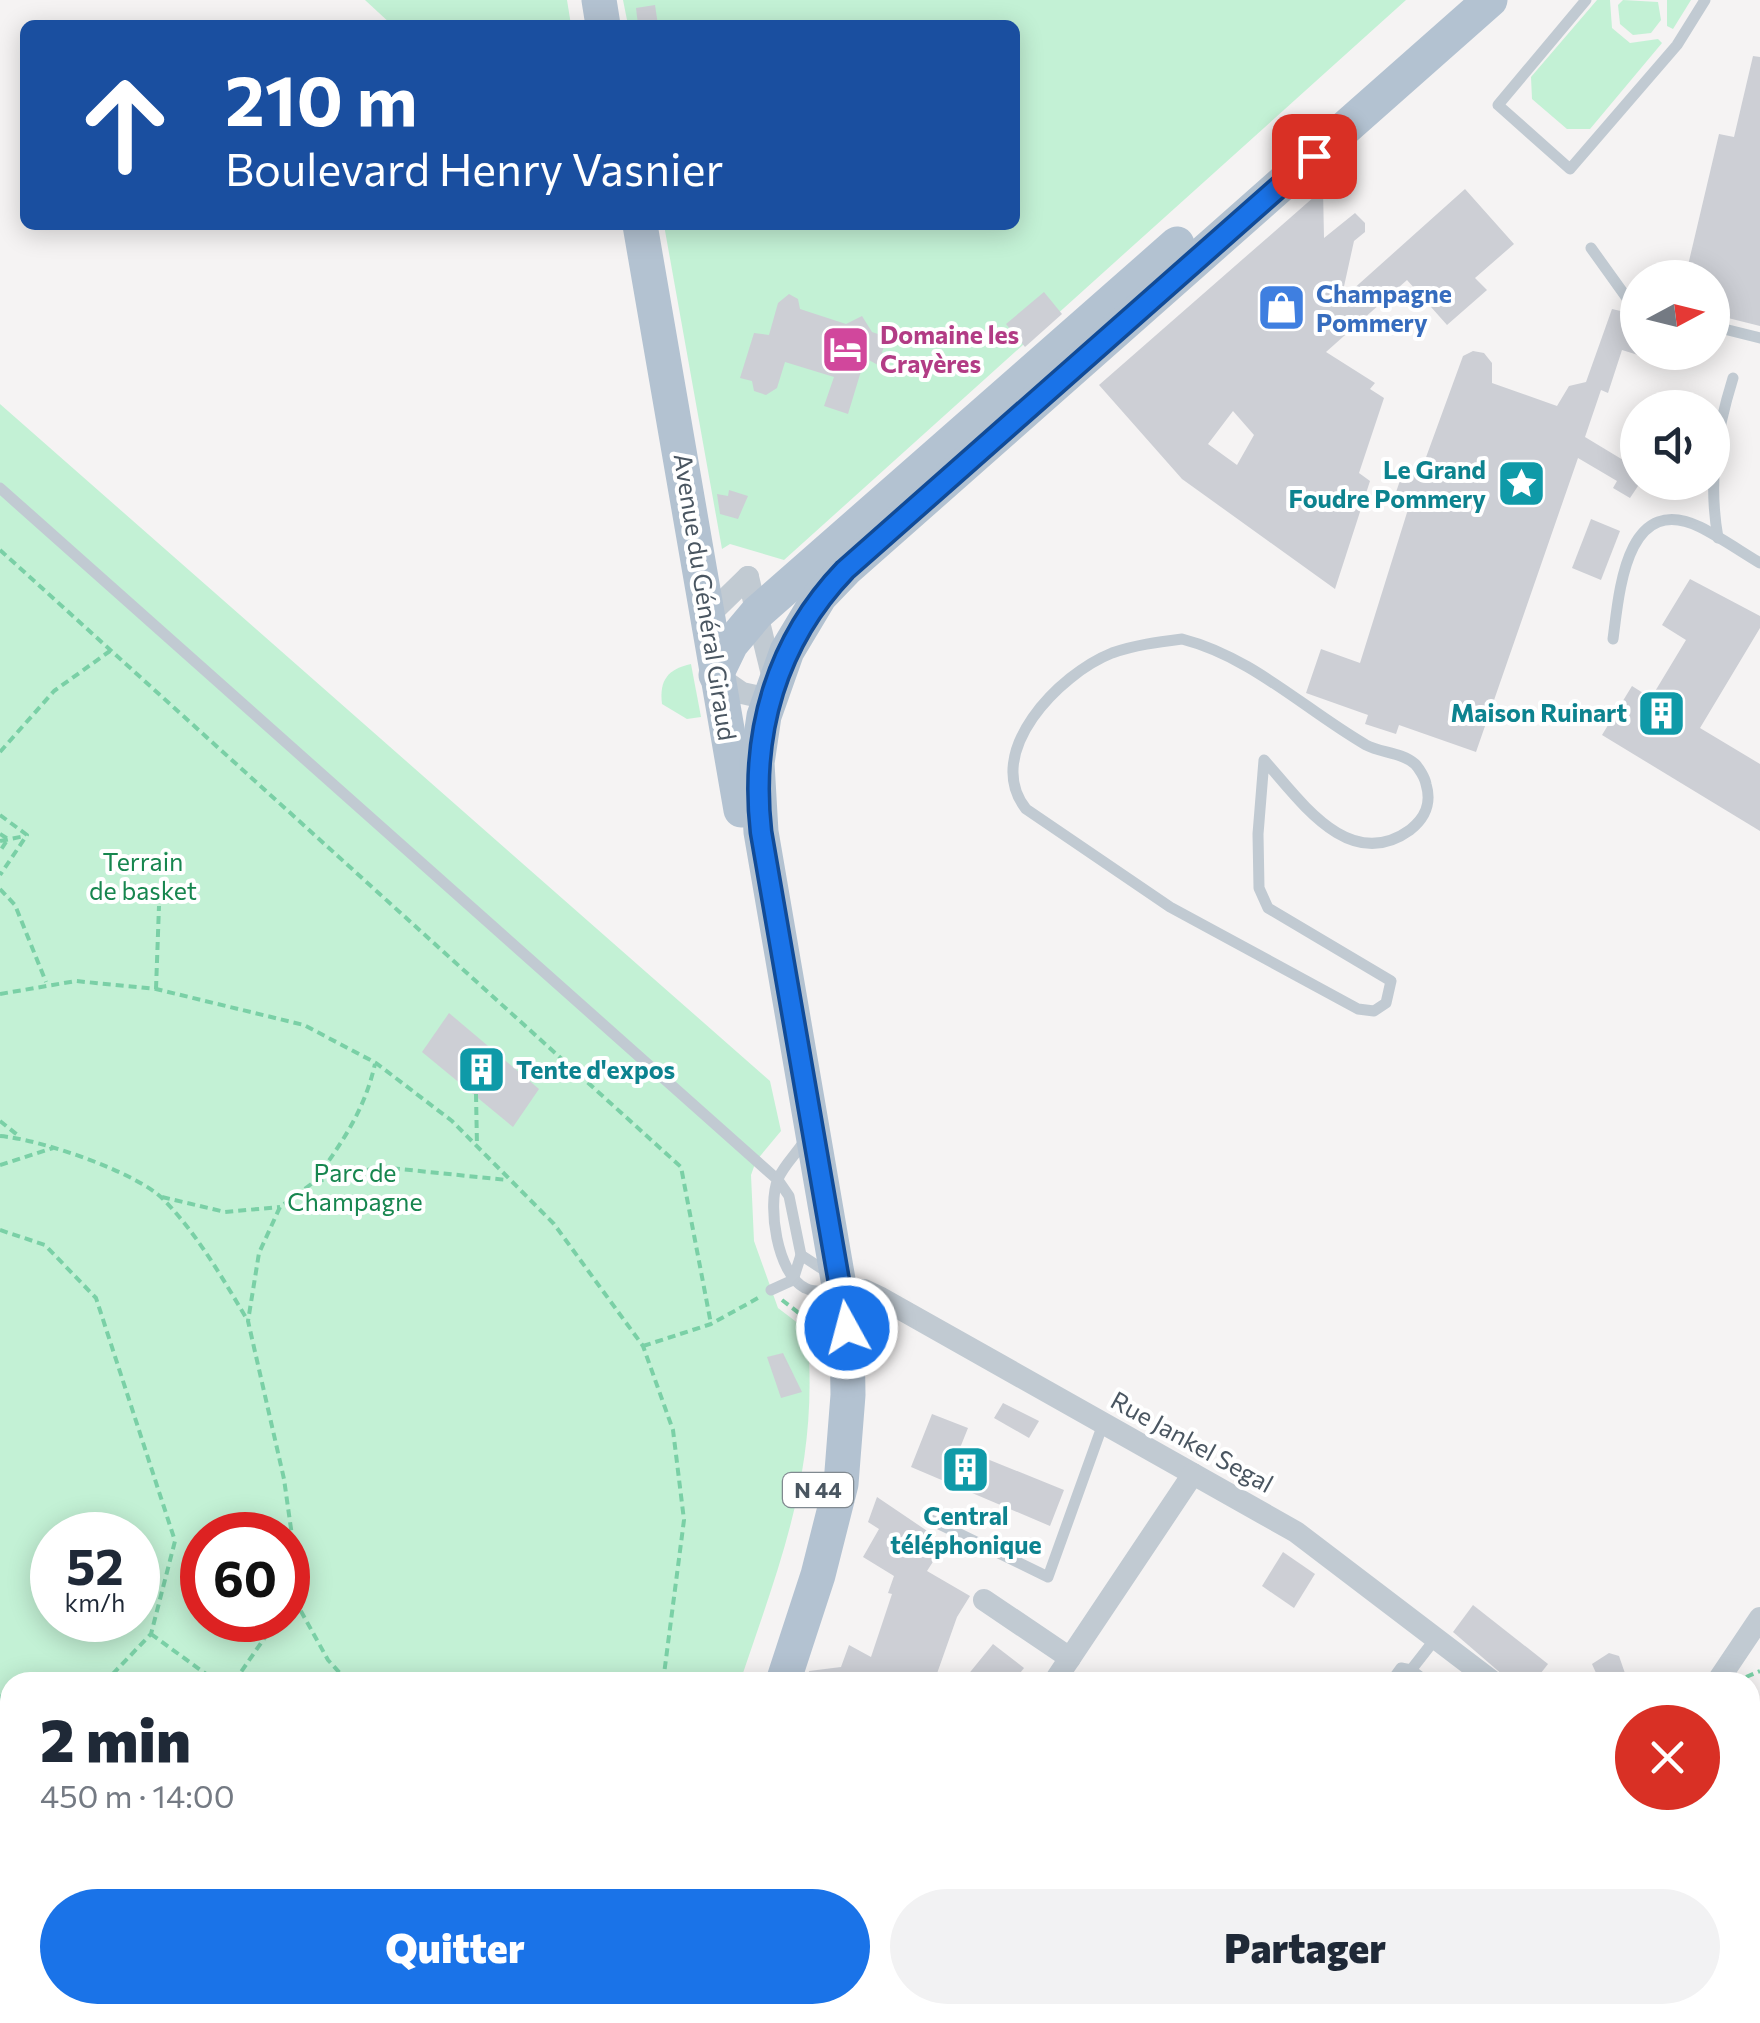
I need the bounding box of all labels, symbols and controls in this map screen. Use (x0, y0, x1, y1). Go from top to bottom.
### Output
text: 210 m (225, 55, 417, 140)
icon: ahead (60, 60, 190, 190)
pin (1272, 114, 1357, 199)
icon: arrive (1287, 129, 1342, 184)
text: Boulevard Henry Vasnier (225, 140, 723, 195)
north arrow (1620, 260, 1730, 370)
map controls (1620, 260, 1730, 500)
place label: Champagne Pommery (1316, 278, 1452, 337)
shop icon: Champagne Pommery (1255, 282, 1307, 334)
place label: Domaine les Crayères (880, 319, 1019, 378)
hotel icon: Domaine les Crayères (819, 323, 871, 375)
button: sound (1620, 390, 1730, 500)
street label: Avenue du Général Giraud (668, 451, 744, 743)
place label: Le Grand Foudre Pommery (1288, 454, 1486, 513)
place icon: Le Grand Foudre Pommery (1495, 458, 1547, 510)
building icon: Maison Ruinart (1636, 687, 1688, 739)
place label: Maison Ruinart (1450, 697, 1627, 727)
park label: Terrain de basket (89, 846, 197, 905)
building icon: Tente d'expos (455, 1044, 507, 1096)
place label: Tente d'expos (516, 1054, 675, 1084)
park label: Parc de Champagne (287, 1157, 423, 1216)
position arrow (795, 1276, 899, 1380)
street label: Rue Jankel Segal (1106, 1384, 1279, 1498)
building icon: Central téléphonique (940, 1444, 992, 1496)
road number: N 44 (783, 1473, 853, 1507)
place label: Central téléphonique (890, 1500, 1042, 1559)
speed limit sign: 60 (180, 1512, 310, 1642)
text: 52 (66, 1534, 124, 1595)
text: km/h (65, 1587, 125, 1617)
text: 2 min (40, 1701, 191, 1774)
button: close (1615, 1705, 1720, 1810)
text: 450 m · 14:00 (40, 1775, 235, 1815)
button: Quitter (40, 1889, 870, 2004)
button: Partager (890, 1889, 1720, 2004)

